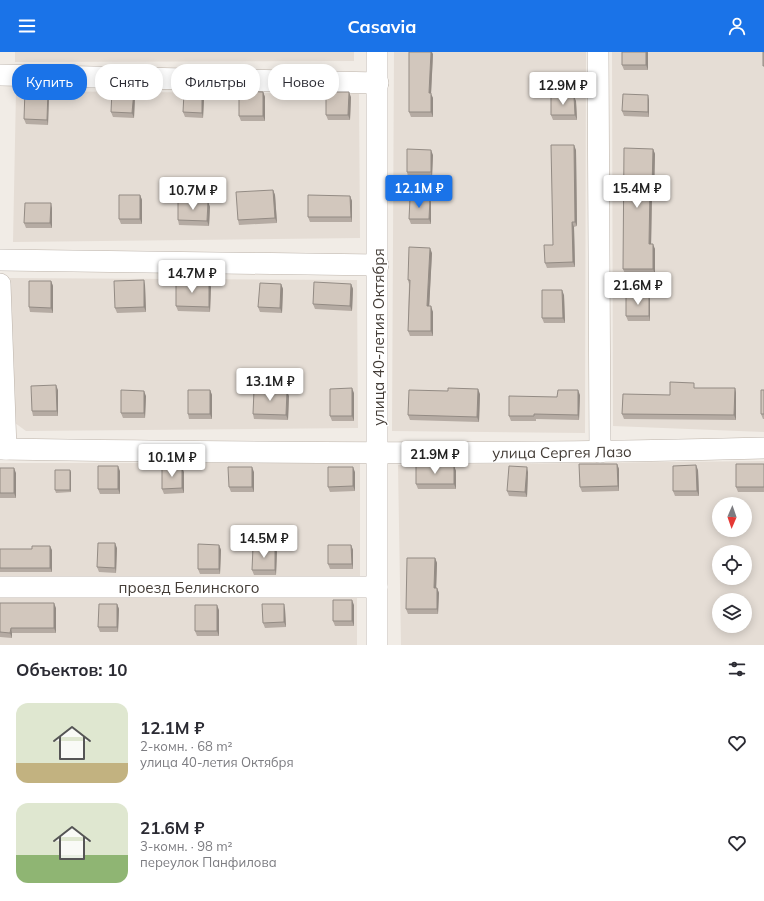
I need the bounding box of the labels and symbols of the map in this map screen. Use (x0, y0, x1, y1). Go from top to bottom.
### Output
pin: 12.9M ₽ (526, 72, 600, 106)
pin: 12.1M ₽ (382, 175, 456, 209)
pin: 15.4M ₽ (600, 175, 674, 209)
pin: 10.7M ₽ (156, 177, 230, 211)
street label: улица 40-летия Октября (369, 248, 388, 426)
pin: 14.7M ₽ (155, 260, 229, 294)
pin: 21.6M ₽ (601, 272, 675, 306)
pin: 13.1M ₽ (233, 368, 307, 402)
pin: 21.9M ₽ (398, 441, 472, 475)
street label: улица Сергея Лазо (492, 441, 632, 462)
pin: 10.1M ₽ (135, 444, 209, 478)
north arrow (712, 497, 752, 537)
pin: 14.5M ₽ (227, 525, 301, 559)
street label: проезд Белинского (119, 578, 259, 597)

